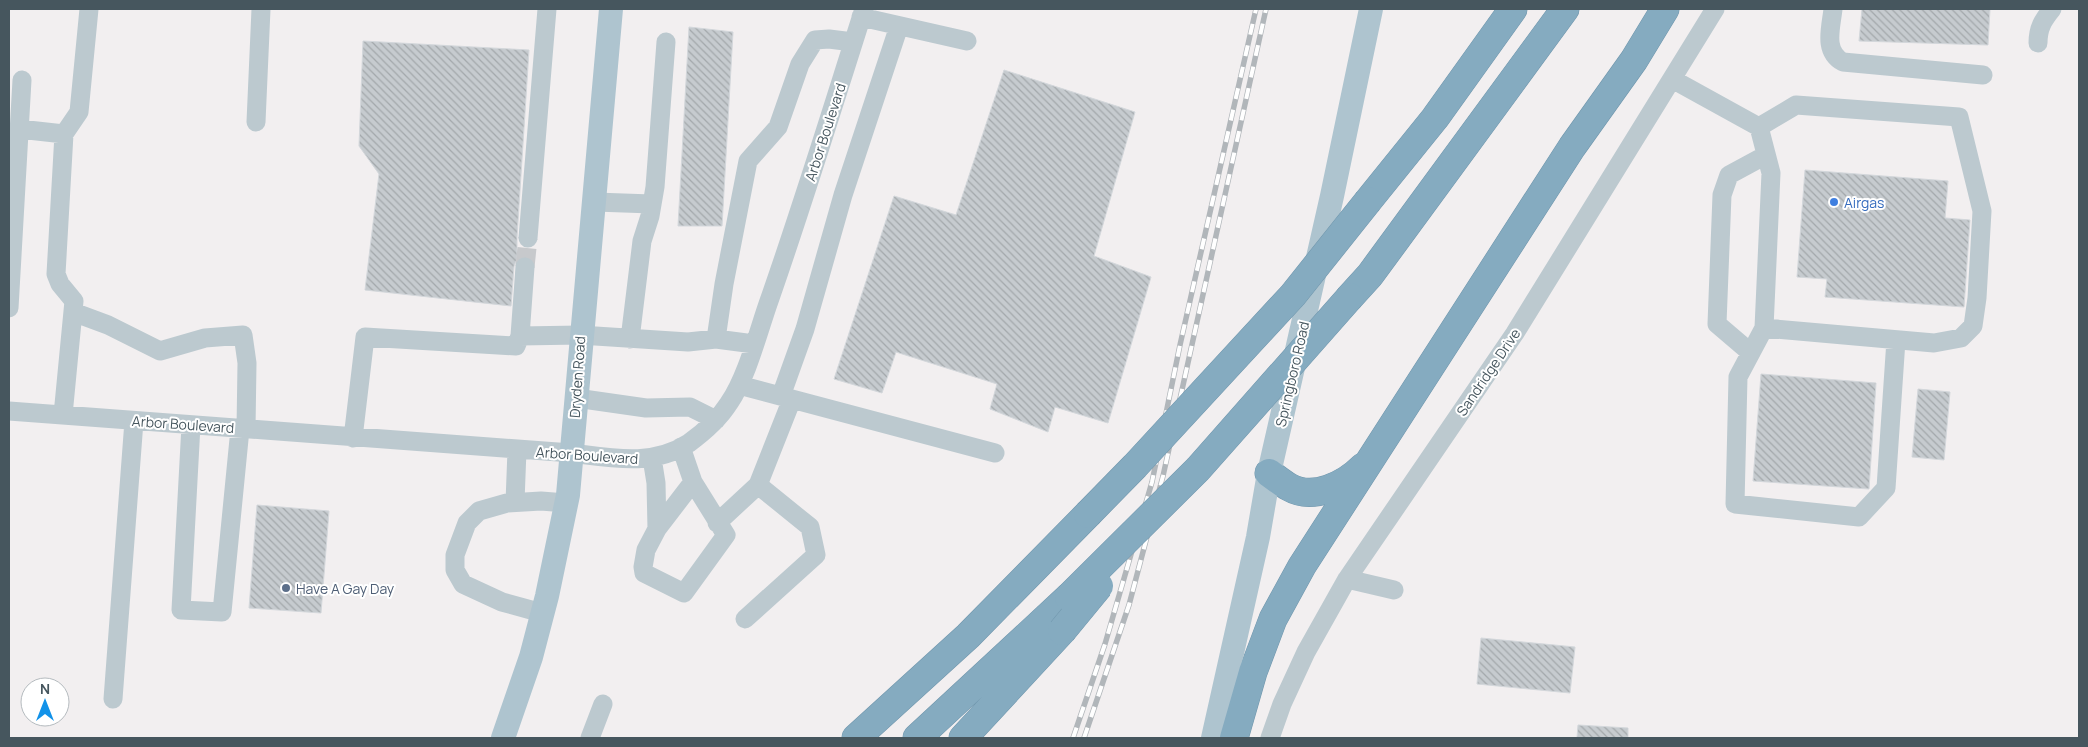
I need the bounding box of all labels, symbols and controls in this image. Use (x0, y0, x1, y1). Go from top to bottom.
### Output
street label: Arbor Boulevard (800, 80, 850, 184)
place label: Airgas (1844, 193, 1884, 212)
marker: Airgas (1828, 196, 1840, 208)
street label: Springboro Road (1271, 319, 1313, 429)
street label: Sandridge Drive (1452, 325, 1524, 419)
street label: Dryden Road (565, 335, 589, 419)
street label: Arbor Boulevard (131, 411, 235, 437)
street label: Arbor Boulevard (535, 442, 639, 468)
place label: Have A Gay Day (296, 579, 395, 598)
marker: Have A Gay Day (280, 582, 292, 594)
north arrow (20, 677, 70, 727)
text: N (40, 679, 50, 698)

